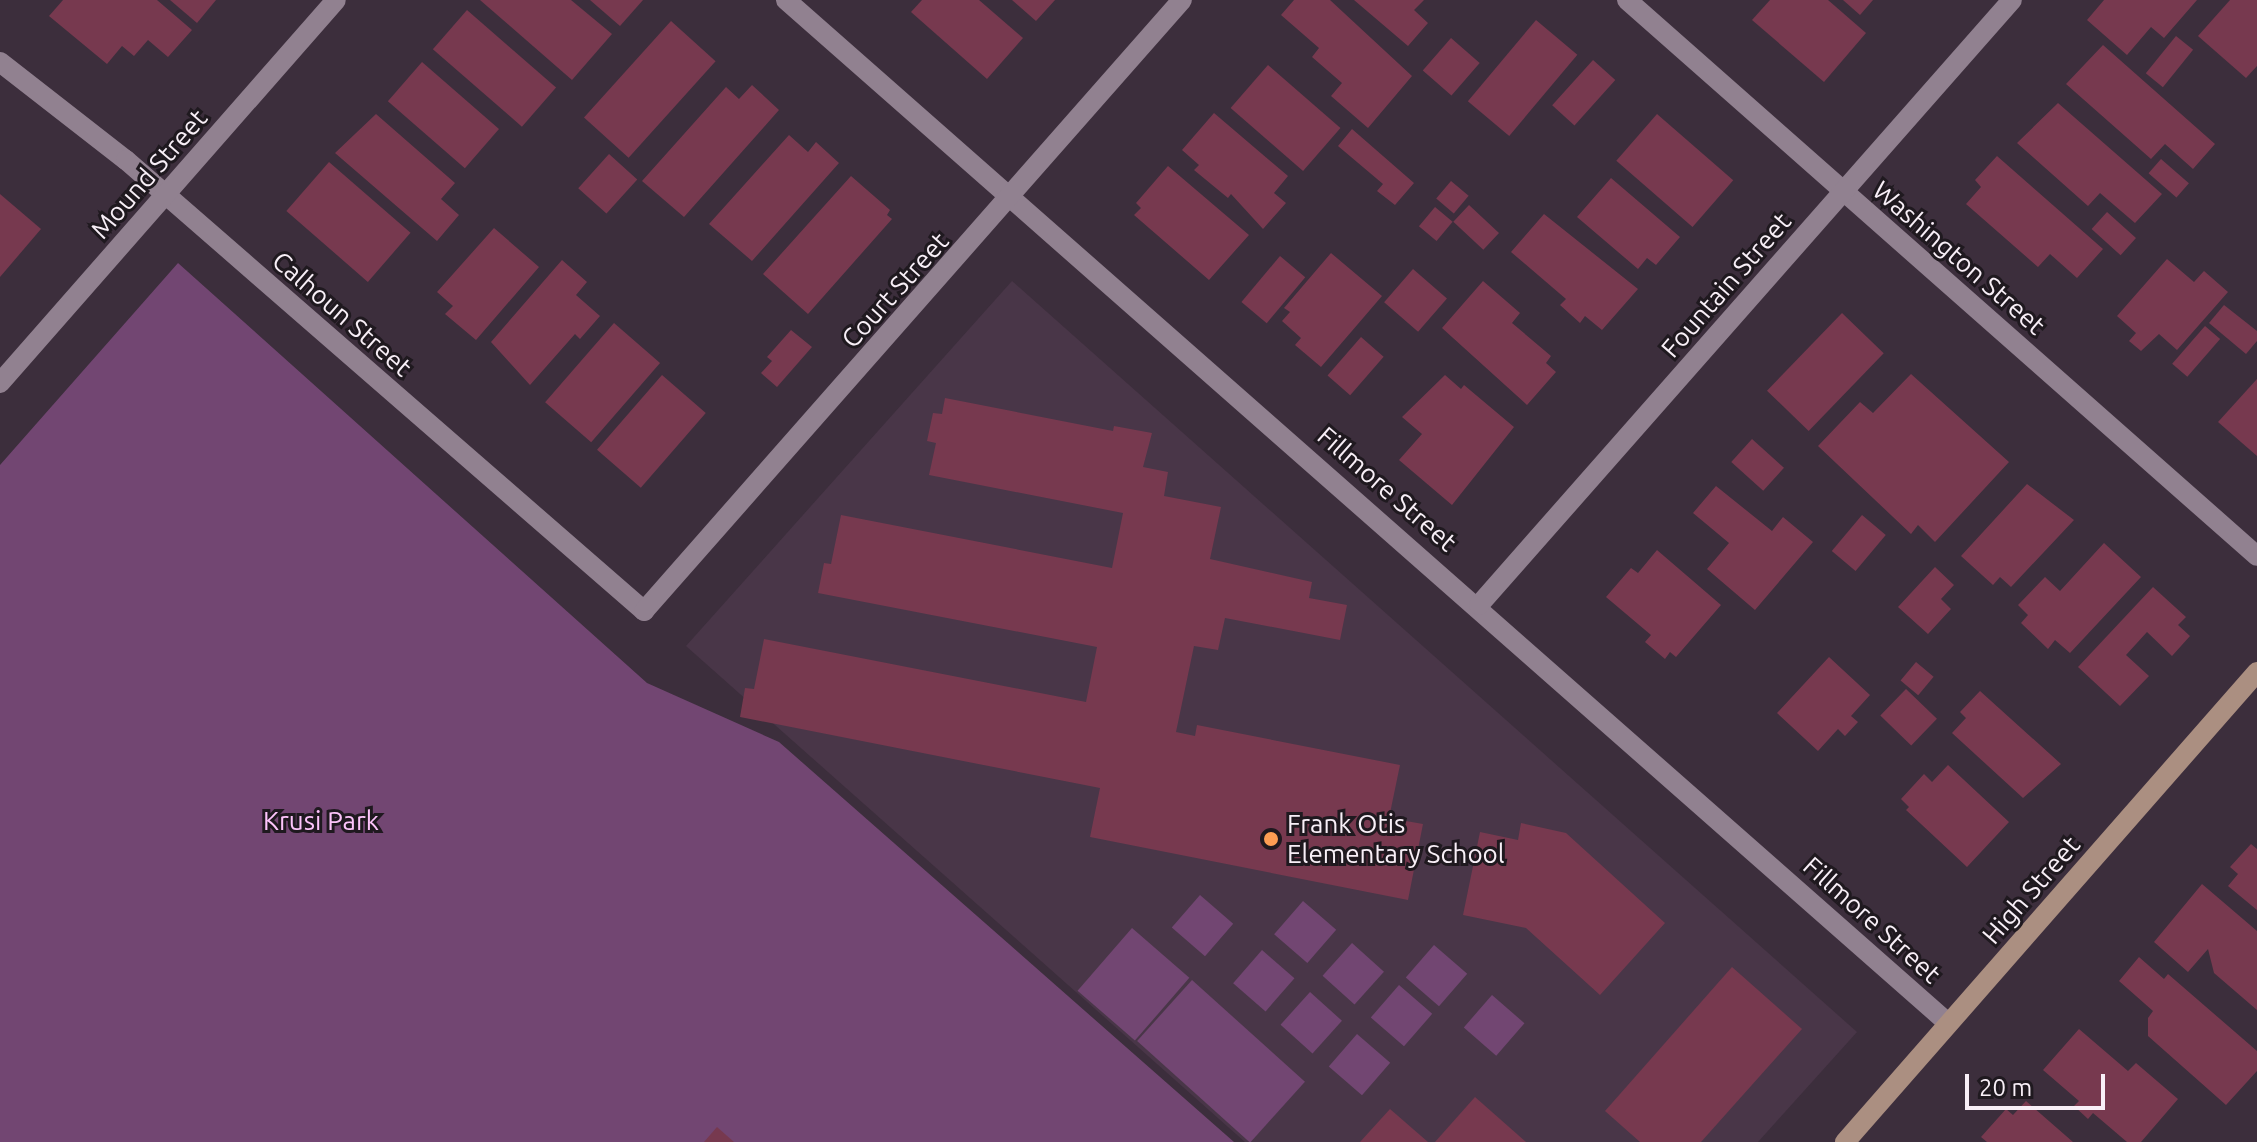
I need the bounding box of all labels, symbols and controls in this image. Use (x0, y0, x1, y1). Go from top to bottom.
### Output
street label: Mound Street (84, 103, 214, 245)
street label: Washington Street (1867, 175, 2051, 341)
street label: Fountain Street (1655, 206, 1797, 364)
street label: Court Street (835, 226, 955, 354)
street label: Calhoun Street (266, 245, 418, 383)
street label: Fillmore Street (1311, 420, 1463, 558)
park label: Krusi Park (263, 805, 379, 837)
place label: Frank Otis Elementary School (1287, 808, 1505, 870)
marker: Frank Otis Elementary School (1262, 830, 1280, 848)
street label: High Street (1976, 830, 2086, 950)
street label: Fillmore Street (1797, 850, 1947, 990)
scale bar (1969, 1058, 2109, 1108)
text: 20 m (1979, 1074, 2032, 1101)

